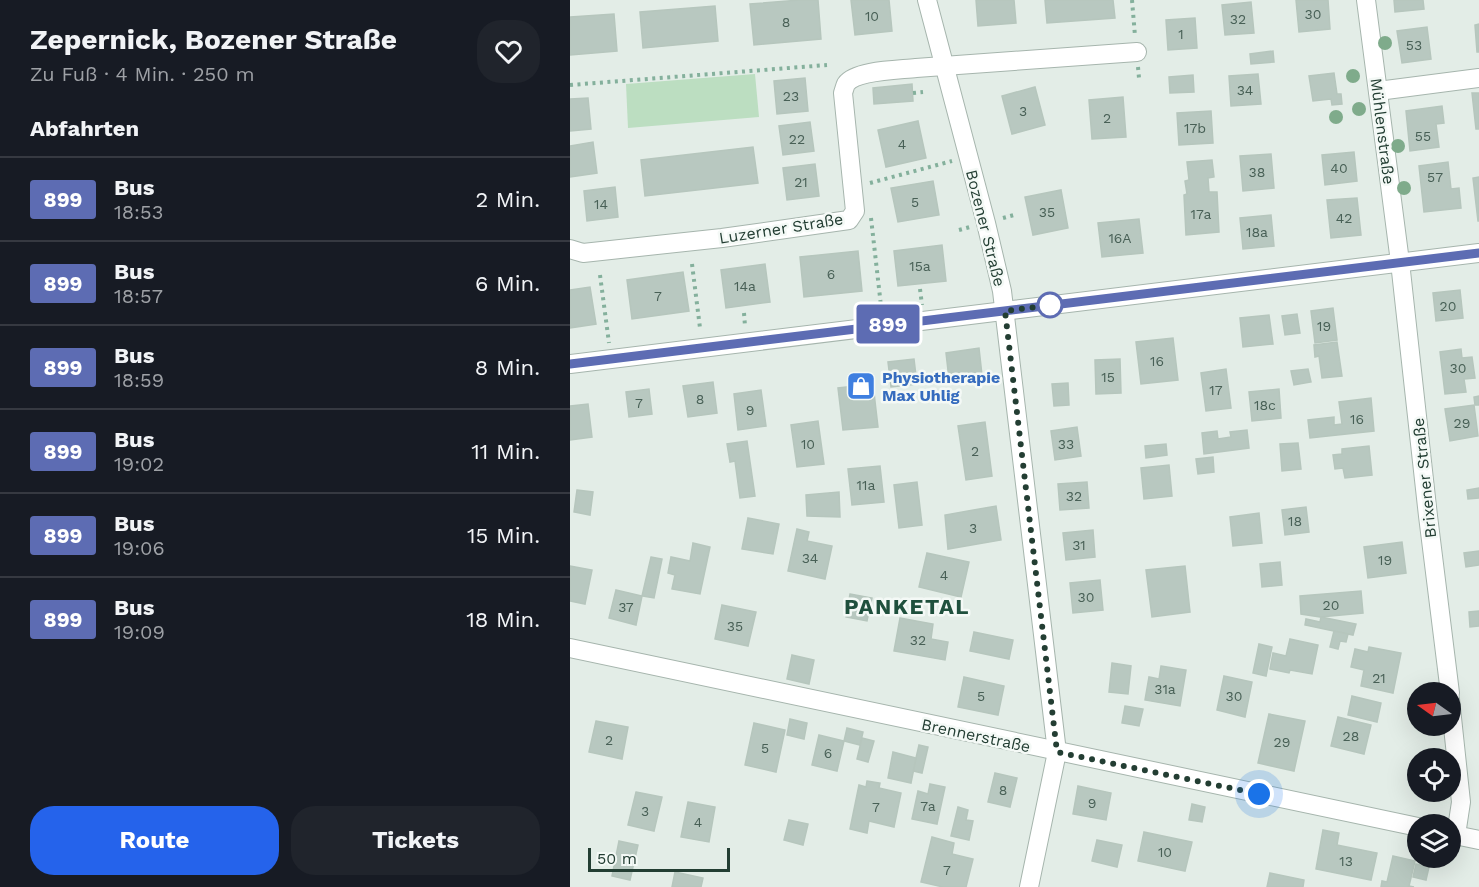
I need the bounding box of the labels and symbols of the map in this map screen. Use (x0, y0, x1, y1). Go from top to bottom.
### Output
house number: 30 (1305, 6, 1321, 22)
house number: 10 (865, 8, 879, 24)
house number: 32 (1230, 11, 1246, 27)
house number: 8 (782, 14, 790, 30)
house number: 1 (1178, 26, 1184, 42)
house number: 53 (1406, 37, 1422, 53)
street label: Mühlenstraße (1367, 77, 1398, 185)
house number: 34 (1237, 82, 1253, 98)
house number: 23 (783, 88, 799, 104)
house number: 3 (1019, 103, 1027, 119)
house number: 2 (1103, 110, 1111, 126)
house number: 17b (1184, 120, 1206, 136)
house number: 55 (1415, 128, 1431, 144)
house number: 22 (789, 131, 805, 147)
house number: 4 (898, 136, 906, 152)
house number: 40 (1330, 160, 1348, 176)
house number: 38 (1249, 164, 1265, 180)
street label: Bozener Straße (962, 168, 1009, 289)
house number: 57 (1427, 169, 1443, 185)
house number: 21 (794, 174, 808, 190)
house number: 5 (911, 194, 919, 210)
house number: 14 (594, 196, 608, 212)
house number: 35 (1039, 204, 1055, 220)
house number: 17a (1191, 206, 1211, 222)
street label: Luzerner Straße (718, 209, 845, 248)
house number: 42 (1336, 210, 1352, 226)
house number: 18a (1246, 224, 1268, 240)
house number: 16A (1108, 230, 1132, 246)
house number: 15a (909, 258, 931, 274)
house number: 6 (827, 266, 835, 282)
house number: 14a (734, 278, 756, 294)
house number: 7 (654, 288, 662, 304)
unlabelled marker (1037, 292, 1063, 318)
house number: 20 (1440, 298, 1456, 314)
line badge: 899 (854, 304, 922, 344)
house number: 19 (1317, 318, 1331, 334)
house number: 16 (1150, 353, 1164, 369)
house number: 30 (1450, 360, 1466, 376)
place label: Physiotherapie Max Uhlig (882, 368, 1000, 405)
house number: 15 (1101, 369, 1115, 385)
shop icon: Physiotherapie Max Uhlig (845, 370, 877, 402)
house number: 17 (1209, 382, 1223, 398)
house number: 8 (696, 391, 704, 407)
house number: 7 (635, 395, 643, 411)
house number: 18c (1254, 397, 1276, 413)
house number: 9 (746, 402, 754, 418)
house number: 16 (1350, 411, 1364, 427)
house number: 29 (1454, 415, 1470, 431)
street label: Brixener Straße (1409, 417, 1440, 539)
house number: 10 (801, 436, 815, 452)
house number: 33 (1058, 436, 1074, 452)
house number: 2 (971, 443, 979, 459)
house number: 11a (857, 477, 875, 493)
house number: 32 (1066, 488, 1082, 504)
house number: 18 (1288, 513, 1302, 529)
house number: 3 (969, 520, 977, 536)
house number: 31 (1072, 537, 1086, 553)
house number: 34 (802, 550, 818, 566)
house number: 19 (1378, 552, 1392, 568)
house number: 4 (940, 567, 948, 583)
house number: 30 (1078, 589, 1094, 605)
district label: PANKETAL (844, 594, 970, 619)
house number: 20 (1323, 597, 1339, 613)
house number: 37 (618, 599, 634, 615)
house number: 35 (727, 618, 743, 634)
house number: 32 (910, 632, 926, 648)
house number: 21 (1372, 670, 1386, 686)
house number: 31a (1154, 681, 1176, 697)
north arrow (1407, 682, 1461, 736)
house number: 5 (977, 688, 985, 704)
house number: 30 (1226, 688, 1242, 704)
street label: Brennerstraße (920, 715, 1032, 756)
house number: 28 (1343, 728, 1359, 744)
house number: 2 (605, 732, 613, 748)
house number: 29 (1274, 734, 1290, 750)
house number: 5 (761, 740, 769, 756)
house number: 6 (824, 745, 832, 761)
your location (1244, 779, 1274, 809)
house number: 8 (999, 782, 1007, 798)
house number: 9 (1088, 795, 1096, 811)
house number: 7a (920, 798, 936, 814)
house number: 7 (872, 799, 880, 815)
house number: 3 (641, 803, 649, 819)
house number: 4 (694, 814, 702, 830)
house number: 10 (1158, 844, 1172, 860)
scale bar (588, 845, 730, 872)
house number: 13 (1339, 853, 1353, 869)
house number: 7 (943, 862, 951, 878)

